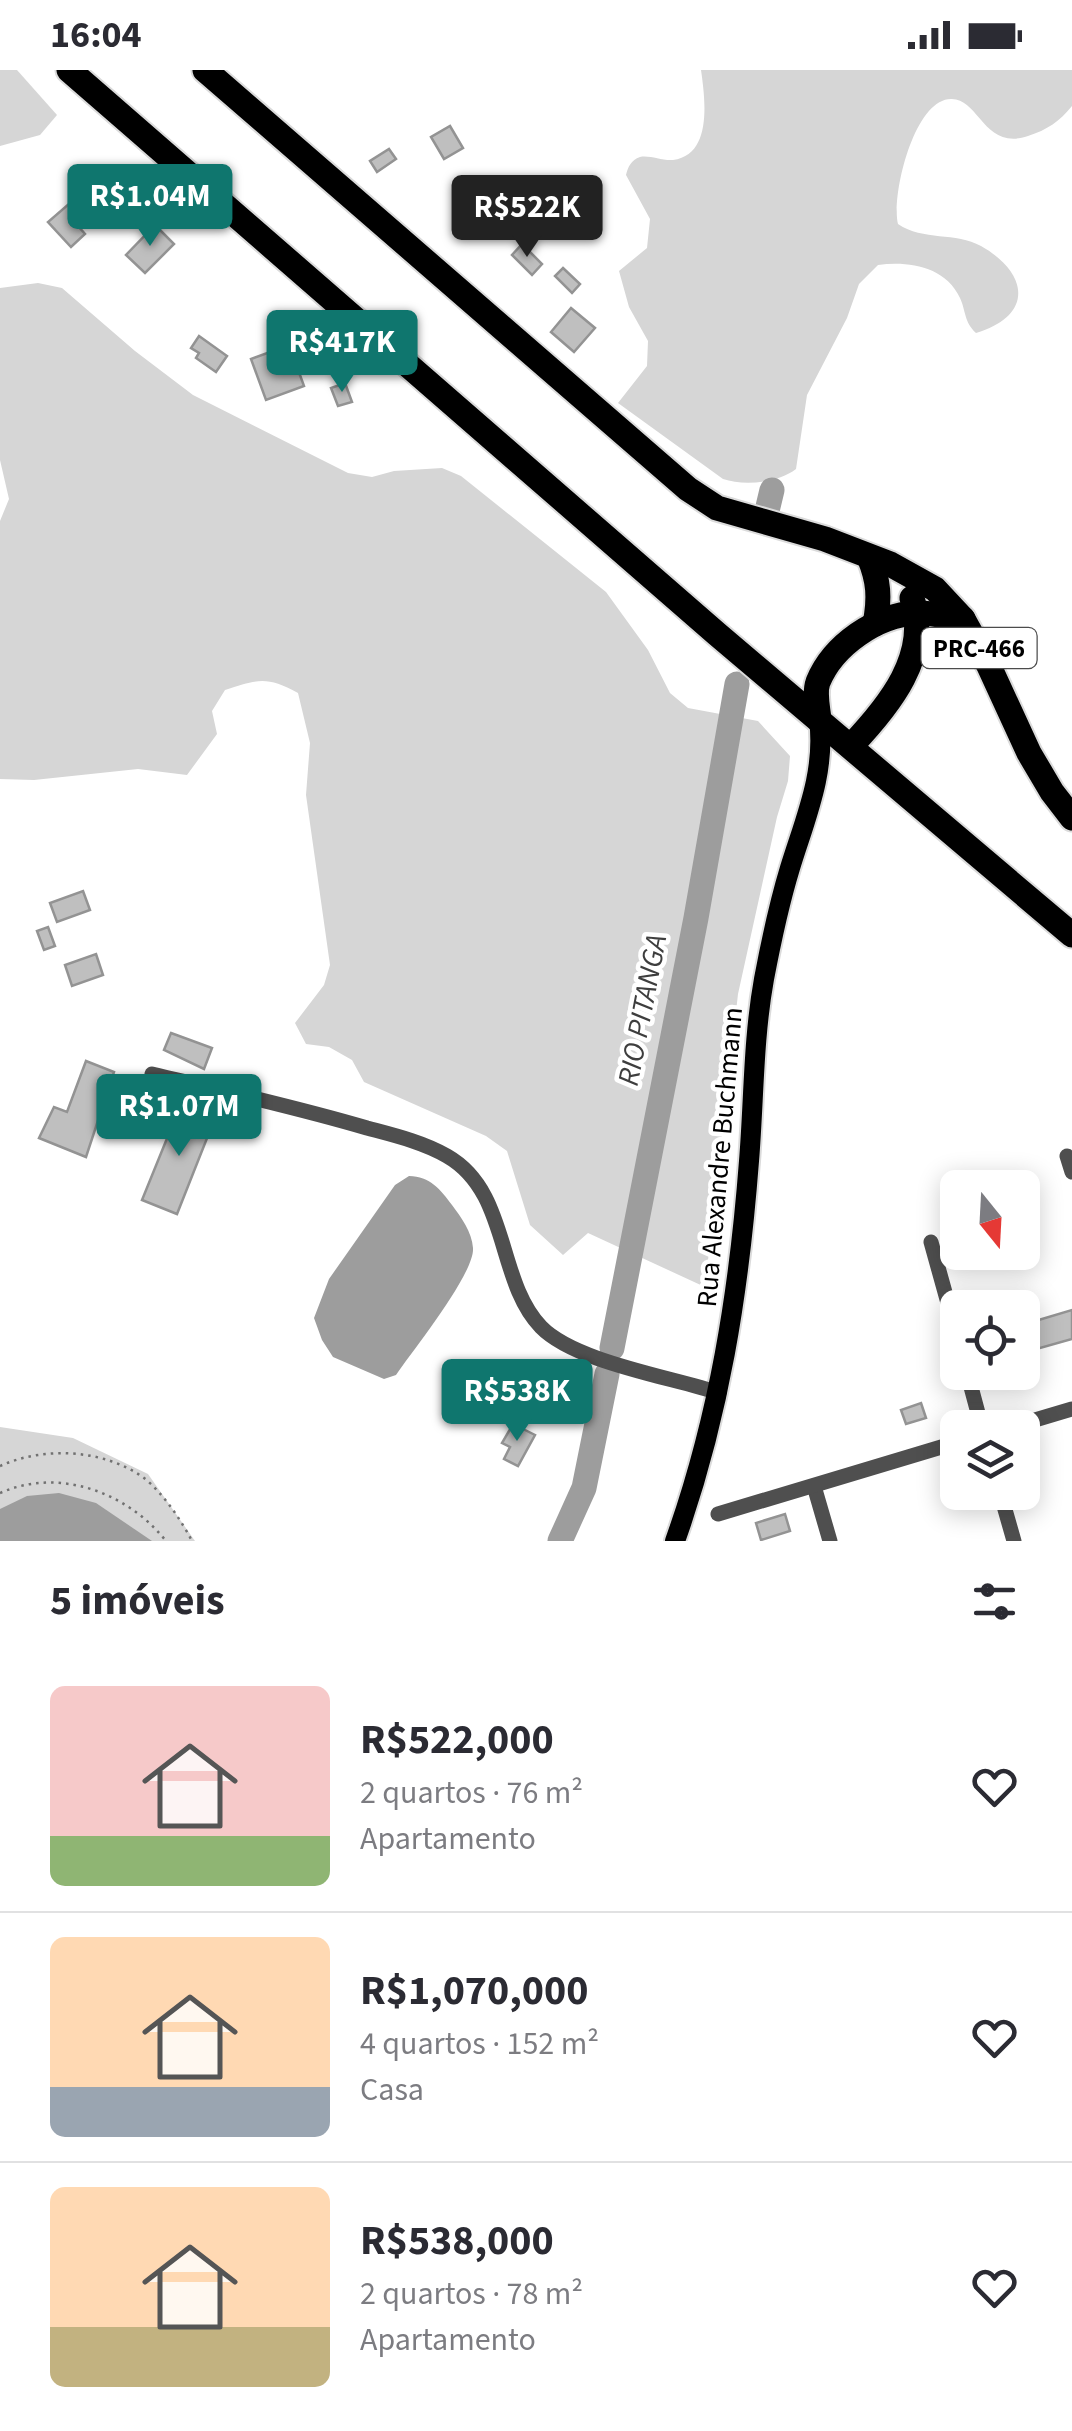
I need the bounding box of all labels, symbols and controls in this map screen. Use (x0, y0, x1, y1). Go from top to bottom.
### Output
text: 16:04 (50, 8, 142, 62)
pin: R$1.04M (58, 164, 242, 249)
text: R$1.04M (89, 173, 211, 219)
pin: R$522K (446, 175, 608, 260)
text: R$522K (474, 184, 580, 230)
pin: R$417K (261, 310, 423, 395)
text: R$417K (289, 319, 395, 365)
road number: PRC-466 (922, 628, 1036, 668)
water label: RIO PITANGA (607, 931, 678, 1089)
street label: Rua Alexandre Buchmann (687, 1006, 753, 1309)
pin: R$1.07M (87, 1074, 271, 1159)
text: R$1.07M (118, 1083, 240, 1129)
north arrow (940, 1170, 1040, 1270)
map controls (940, 1170, 1040, 1510)
button: locate (940, 1290, 1040, 1390)
pin: R$538K (436, 1359, 598, 1444)
text: R$538K (464, 1368, 570, 1414)
button: layers (940, 1410, 1040, 1510)
text: 5 imóveis (50, 1571, 225, 1631)
icon: filters (967, 1574, 1022, 1629)
text: R$522,000 (360, 1710, 554, 1770)
icon: home (130, 1726, 250, 1846)
icon: heart (967, 1759, 1022, 1814)
text: 2 quartos · 76 m² (360, 1770, 583, 1816)
text: Apartamento (360, 1816, 536, 1862)
text: R$1,070,000 (360, 1961, 588, 2021)
icon: home (130, 1977, 250, 2097)
icon: heart (967, 2010, 1022, 2065)
text: 4 quartos · 152 m² (360, 2021, 599, 2067)
text: Casa (360, 2067, 424, 2113)
text: R$538,000 (360, 2211, 554, 2271)
icon: home (130, 2227, 250, 2347)
icon: heart (967, 2260, 1022, 2315)
text: 2 quartos · 78 m² (360, 2271, 583, 2317)
text: Apartamento (360, 2317, 536, 2363)

